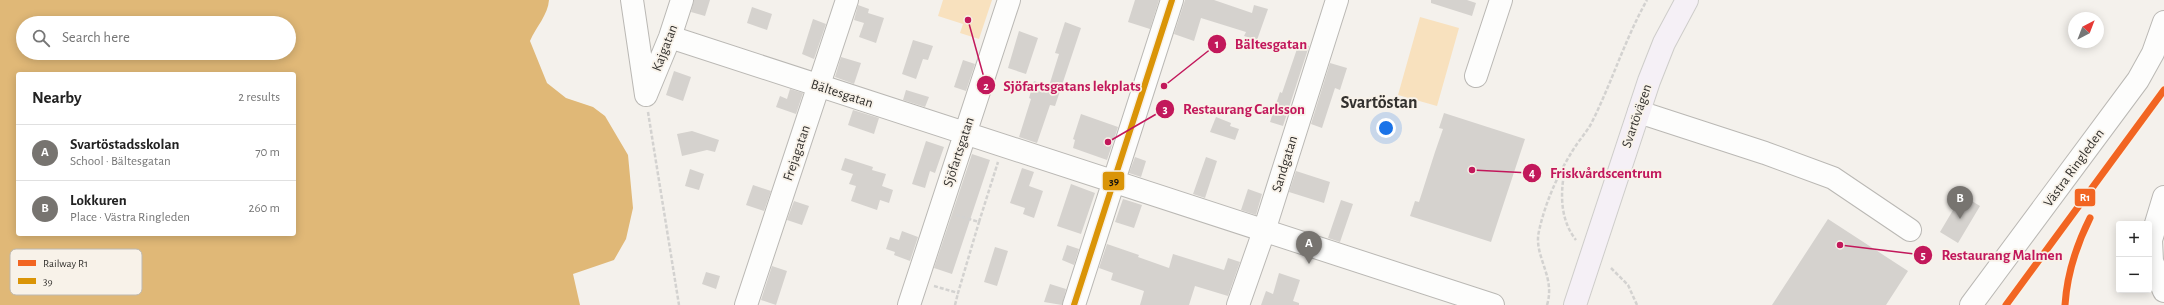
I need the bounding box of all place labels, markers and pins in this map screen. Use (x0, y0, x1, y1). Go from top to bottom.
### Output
callout: Bältesgatan (1207, 31, 1315, 58)
callout: Sjöfartsgatans lekplats (976, 72, 1149, 99)
callout: Restaurang Carlsson (1155, 95, 1313, 122)
callout: Friskvårdscentrum (1522, 159, 1670, 186)
pin: B (1947, 186, 1973, 219)
pin: A (1296, 231, 1322, 264)
callout: Restaurang Malmen (1913, 241, 2071, 268)

